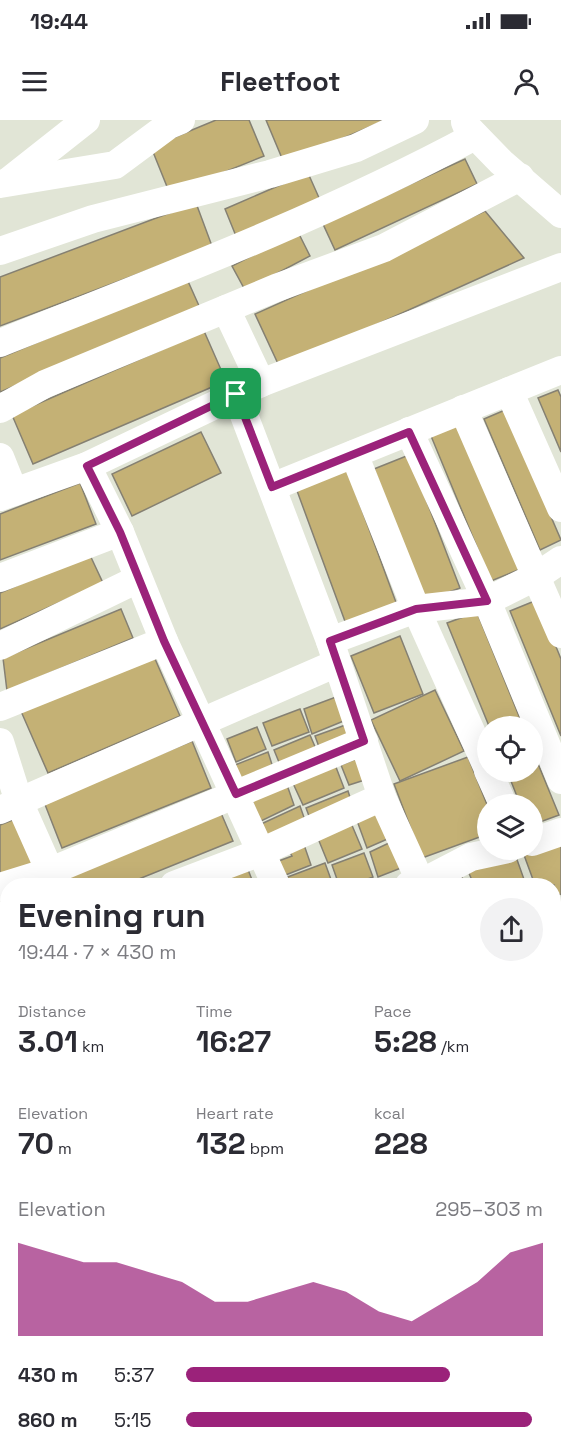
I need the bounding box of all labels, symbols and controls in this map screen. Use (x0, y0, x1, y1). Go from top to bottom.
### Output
text: 19:44 (30, 7, 88, 35)
text: Fleetfoot (220, 64, 341, 99)
icon: menu (18, 65, 51, 98)
icon: person (510, 65, 543, 98)
pin (210, 368, 261, 419)
icon: arrive (219, 377, 252, 410)
map controls (477, 716, 543, 860)
button: locate (477, 716, 543, 782)
button: layers (477, 794, 543, 860)
text: Evening run (18, 895, 206, 937)
button: share (480, 898, 543, 961)
text: 19:44 · 7 × 430 m (18, 939, 176, 965)
text: Distance (18, 1001, 86, 1022)
text: Time (196, 1001, 232, 1022)
text: Pace (374, 1001, 411, 1022)
text: 3.01 (18, 1022, 78, 1061)
text: 16:27 (196, 1022, 271, 1061)
text: 5:28 (374, 1022, 437, 1061)
text: km (78, 1036, 104, 1057)
text: /km (437, 1036, 469, 1057)
text: Elevation (18, 1103, 88, 1124)
text: Heart rate (196, 1103, 274, 1124)
text: kcal (374, 1103, 405, 1124)
text: 70 (18, 1124, 54, 1163)
text: 132 (196, 1124, 246, 1163)
text: 228 (374, 1124, 428, 1163)
text: m (54, 1138, 72, 1159)
text: bpm (246, 1138, 284, 1159)
text: Elevation (18, 1196, 106, 1222)
text: 295–303 m (435, 1196, 543, 1222)
text: 430 m (18, 1362, 78, 1388)
text: 5:37 (114, 1362, 154, 1388)
text: 860 m (18, 1407, 77, 1433)
text: 5:15 (114, 1407, 151, 1433)

